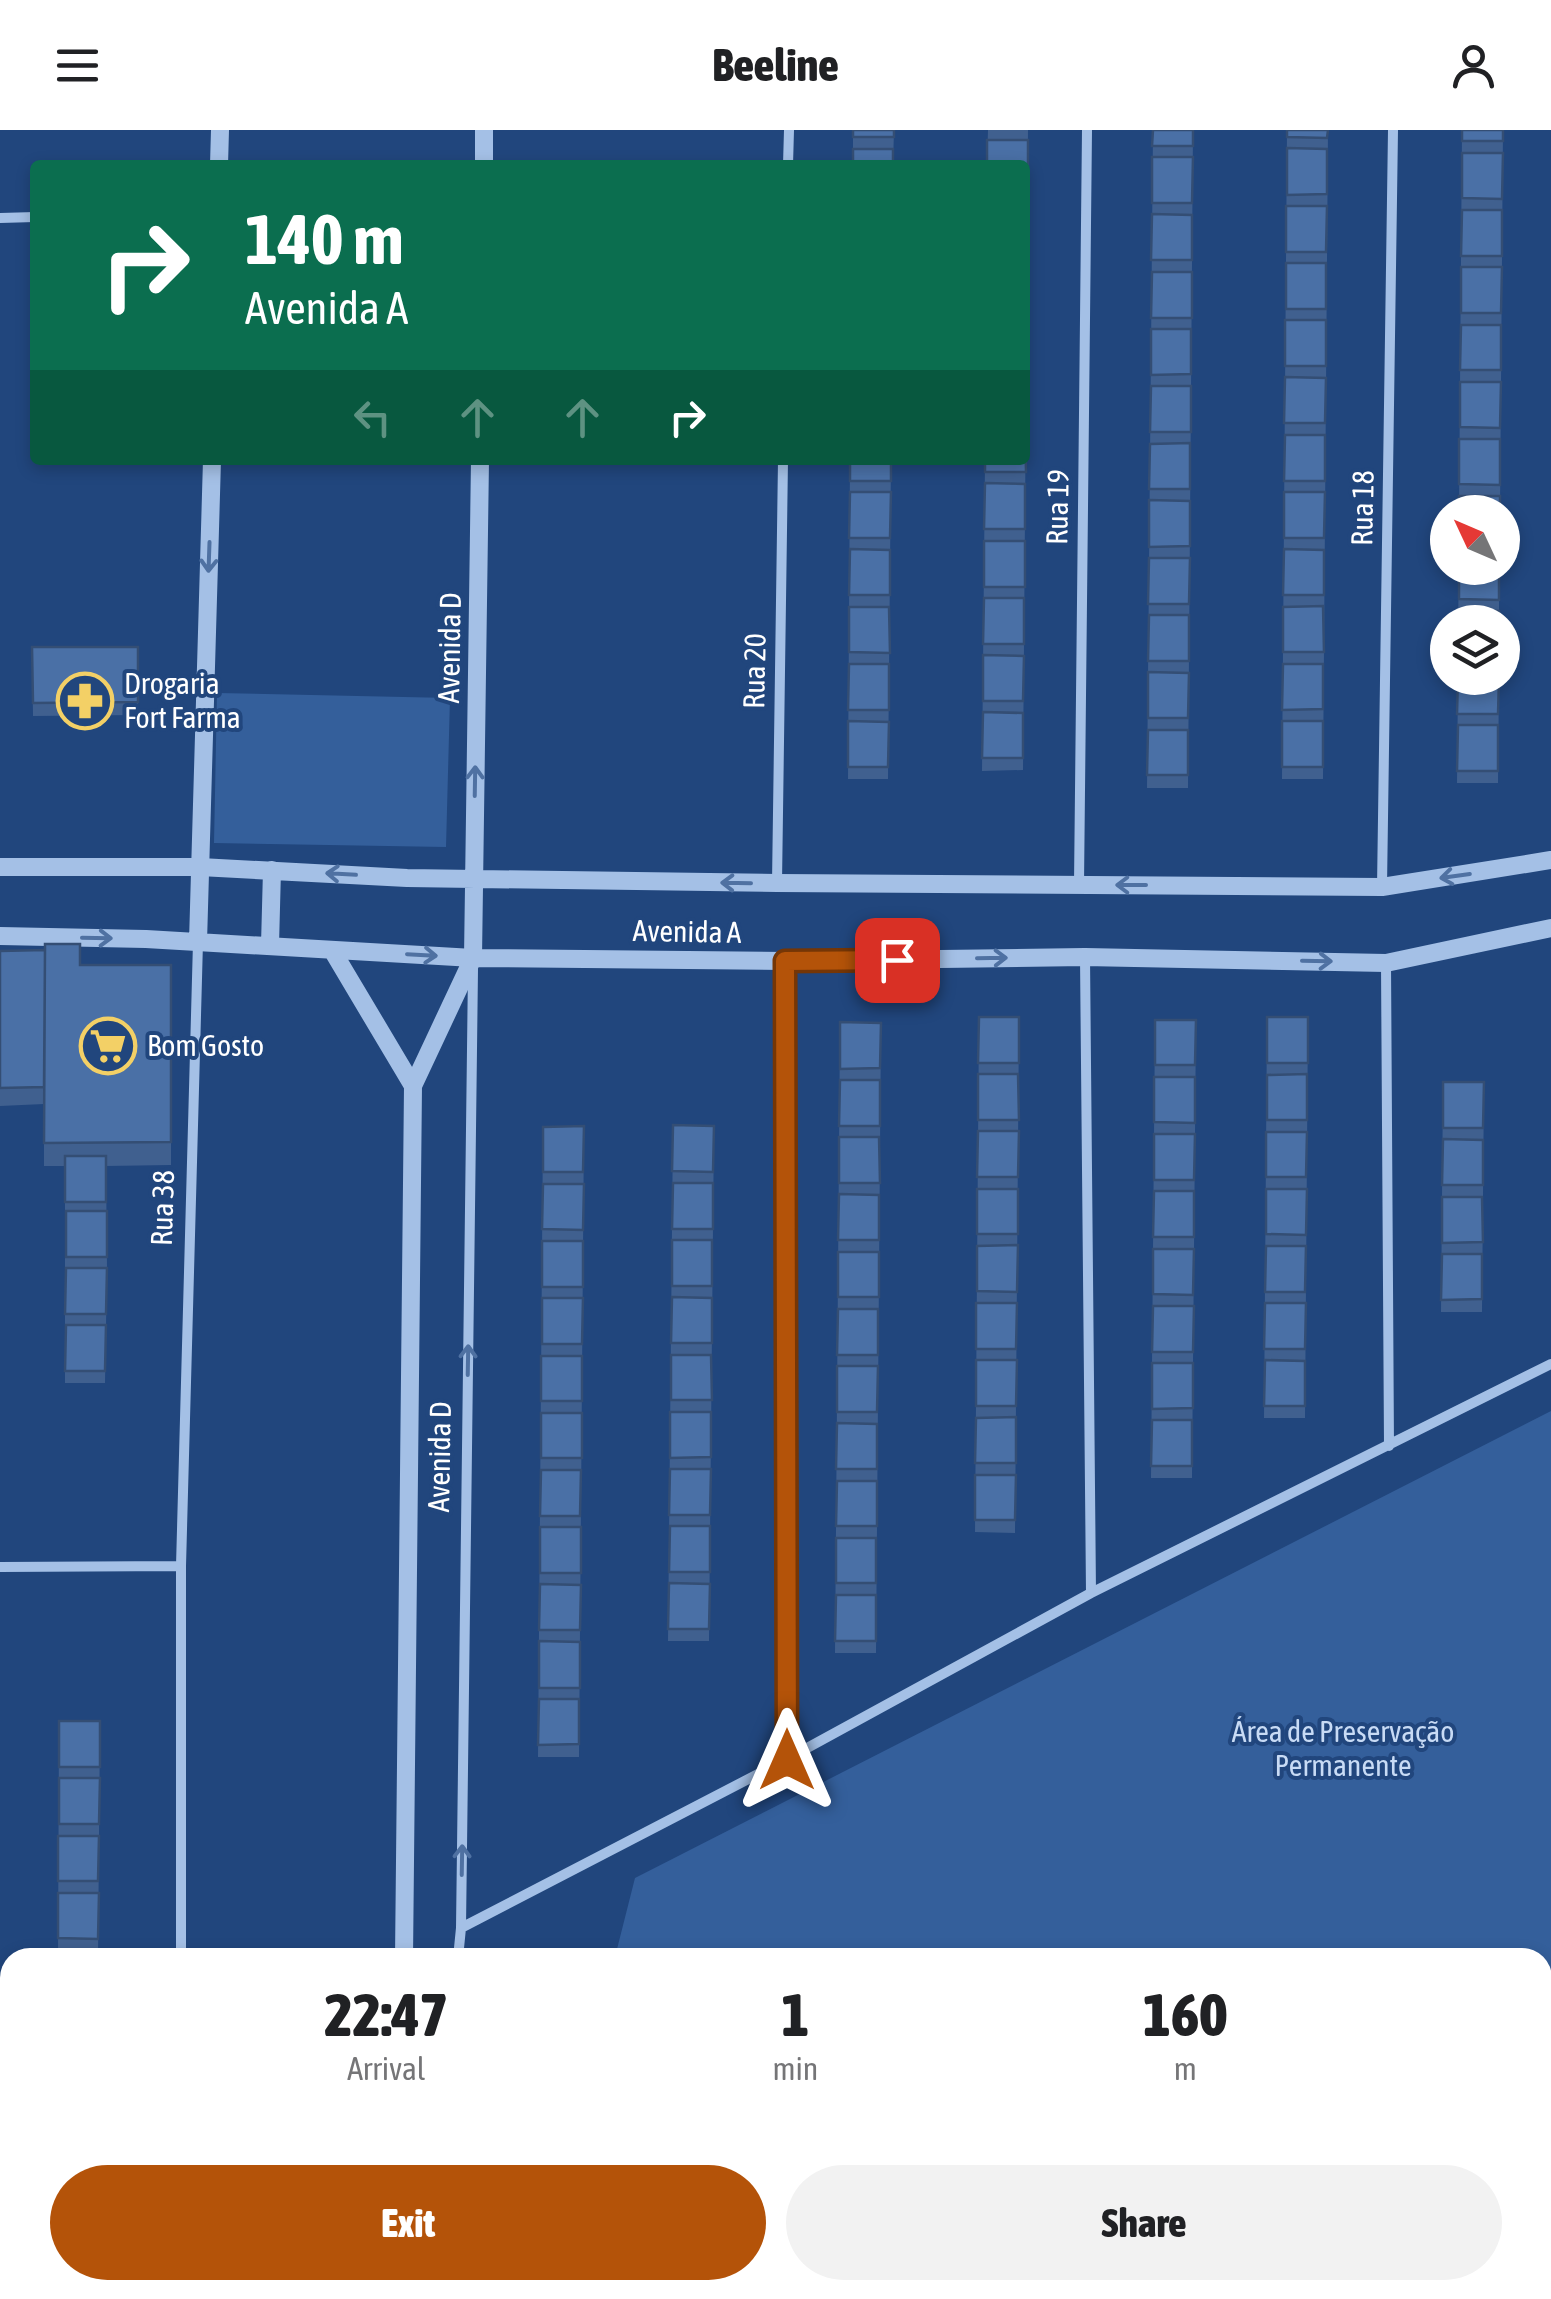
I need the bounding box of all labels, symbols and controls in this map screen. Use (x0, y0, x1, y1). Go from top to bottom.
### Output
icon: menu (50, 38, 105, 93)
icon: person (1446, 38, 1501, 93)
text: Beeline (712, 39, 839, 91)
text: 140 m (245, 199, 404, 279)
icon: right (80, 200, 210, 330)
text: Avenida A (245, 282, 408, 334)
icon: left (345, 390, 400, 445)
icon: ahead (450, 390, 505, 445)
icon: ahead (555, 390, 610, 445)
icon: right (660, 390, 715, 445)
street label: Rua 19 (1039, 469, 1075, 545)
street label: Rua 18 (1344, 470, 1380, 546)
north arrow (1430, 495, 1520, 585)
map controls (1430, 495, 1520, 695)
one-way arrow (199, 541, 218, 573)
street label: Avenida D (431, 592, 467, 704)
button: layers (1430, 605, 1520, 695)
street label: Rua 20 (736, 633, 772, 709)
place label: Drogaria Fort Farma (124, 666, 241, 734)
pharmacy icon: Drogaria Fort Farma (55, 671, 115, 731)
one-way arrow (466, 765, 485, 797)
one-way arrow (325, 864, 357, 883)
one-way arrow (1439, 867, 1472, 886)
one-way arrow (720, 873, 752, 892)
one-way arrow (1115, 876, 1147, 895)
street label: Avenida A (632, 913, 742, 949)
pin (855, 918, 940, 1003)
one-way arrow (81, 928, 113, 947)
icon: arrive (870, 933, 925, 988)
one-way arrow (405, 946, 437, 965)
one-way arrow (975, 949, 1007, 968)
one-way arrow (1300, 952, 1332, 971)
supermarket icon: Bom Gosto (78, 1016, 138, 1076)
place label: Bom Gosto (147, 1028, 264, 1062)
street label: Rua 38 (144, 1170, 180, 1246)
one-way arrow (458, 1345, 478, 1378)
street label: Avenida D (421, 1401, 457, 1513)
position arrow (735, 1708, 839, 1812)
park label: Área de Preservação Permanente (1232, 1714, 1454, 1782)
one-way arrow (452, 1845, 472, 1878)
text: 22:47 (324, 1980, 448, 2049)
text: 1 (781, 1980, 810, 2049)
text: 160 (1143, 1980, 1227, 2049)
text: Arrival (347, 2050, 425, 2087)
text: min (772, 2050, 818, 2087)
text: m (1174, 2050, 1197, 2087)
button: Exit (50, 2165, 766, 2280)
button: Share (786, 2165, 1502, 2280)

